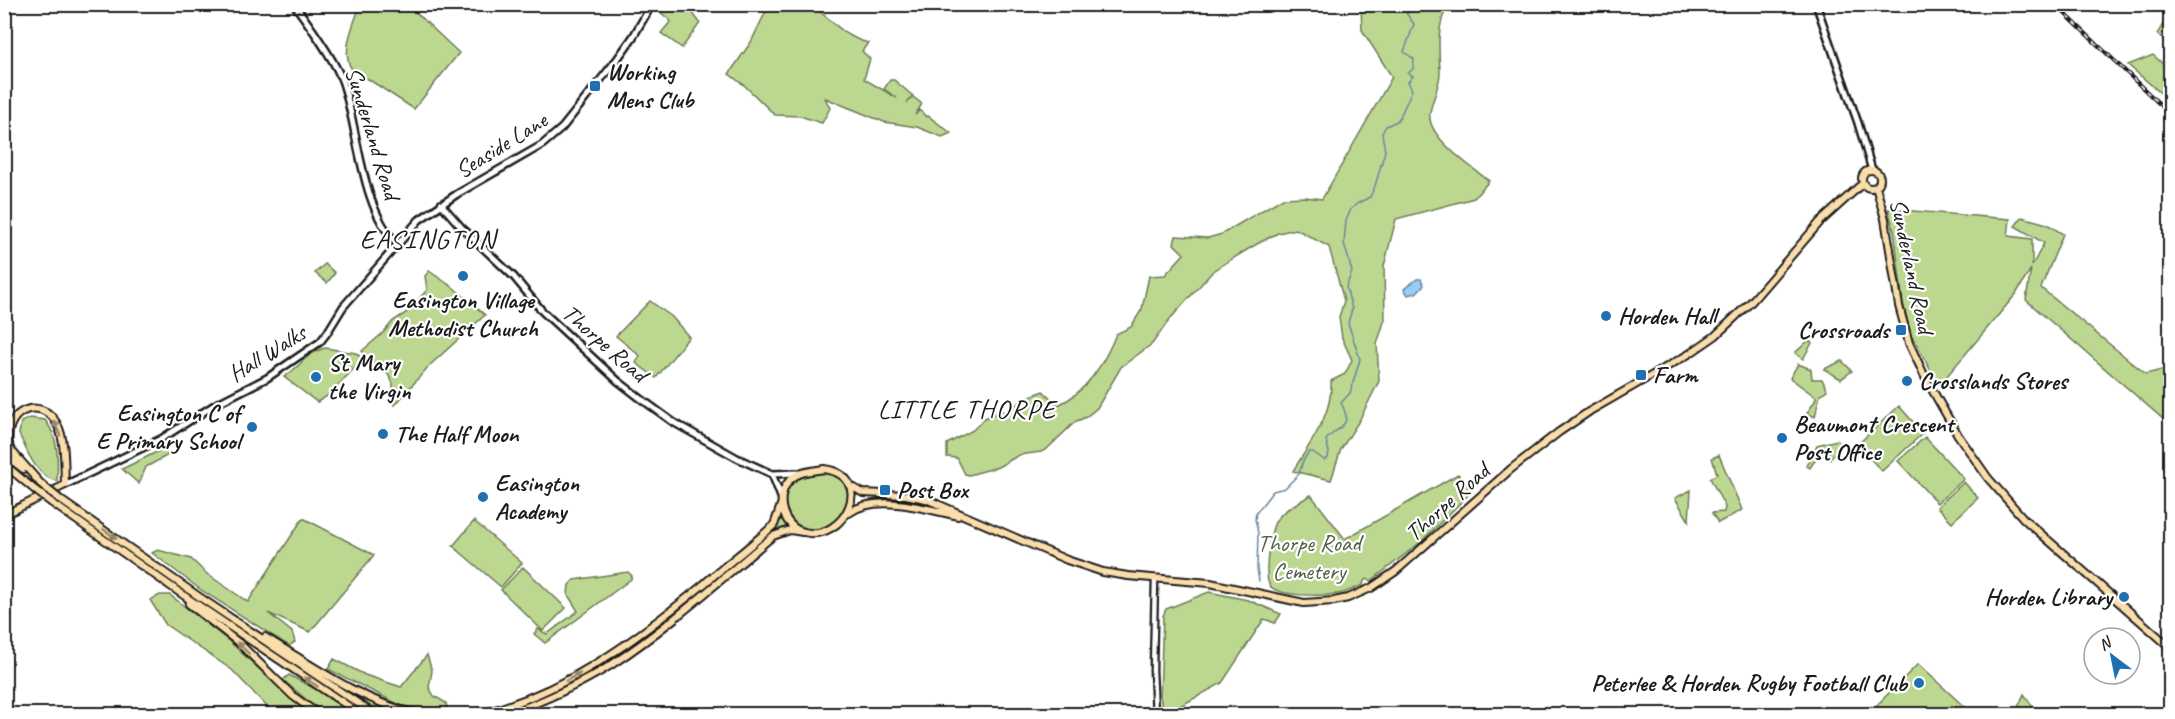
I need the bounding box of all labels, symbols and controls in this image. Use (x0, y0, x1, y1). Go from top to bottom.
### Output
place label: Working Mens Club (607, 57, 696, 115)
street label: Sunderland Road (339, 63, 408, 206)
marker: Working Mens Club (588, 79, 602, 93)
street label: Seaside Lane (449, 104, 554, 185)
street label: Sunderland Road (1883, 196, 1942, 340)
district label: EASINGTON (360, 222, 499, 256)
marker: Easington Village Methodist Church (456, 269, 470, 283)
place label: Easington Village Methodist Church (388, 285, 539, 343)
street label: Thorpe Road (556, 298, 657, 391)
place label: Horden Hall (1618, 301, 1721, 331)
marker: Horden Hall (1599, 309, 1613, 323)
place label: Crossroads (1798, 315, 1892, 345)
street label: Hall Walks (223, 317, 313, 388)
marker: Crossroads (1894, 323, 1908, 337)
place label: St Mary the Virgin (328, 348, 411, 406)
place label: Farm (1653, 360, 1699, 390)
place label: Crosslands Stores (1919, 366, 2070, 396)
marker: Farm (1634, 368, 1648, 382)
marker: St Mary the Virgin (309, 370, 323, 384)
marker: Crosslands Stores (1900, 374, 1914, 388)
district label: LITTLE THORPE (878, 392, 1059, 426)
place label: Easington C of E Primary School (96, 398, 246, 456)
place label: Beaumont Crescent Post Office (1794, 409, 1957, 467)
one-way arrow (52, 418, 62, 436)
place label: The Half Moon (395, 419, 519, 449)
marker: Easington C of E Primary School (245, 420, 259, 434)
marker: The Half Moon (376, 427, 390, 441)
marker: Beaumont Crescent Post Office (1775, 431, 1789, 445)
street label: Thorpe Road (1399, 454, 1498, 548)
place label: Easington Academy (495, 468, 580, 526)
place label: Post Box (897, 475, 971, 505)
marker: Post Box (878, 483, 892, 497)
marker: Easington Academy (476, 490, 490, 504)
one-way arrow (102, 528, 118, 539)
park label: Thorpe Road Cemetery (1257, 528, 1364, 586)
place label: Horden Library (1985, 582, 2115, 612)
marker: Horden Library (2117, 590, 2131, 604)
north arrow (2082, 626, 2142, 686)
text: N (2095, 631, 2117, 655)
one-way arrow (237, 641, 251, 655)
place label: Peterlee & Horden Rugby Football Club (1591, 668, 1909, 698)
one-way arrow (565, 672, 582, 682)
one-way arrow (304, 676, 320, 688)
marker: Peterlee & Horden Rugby Football Club (1912, 676, 1926, 690)

